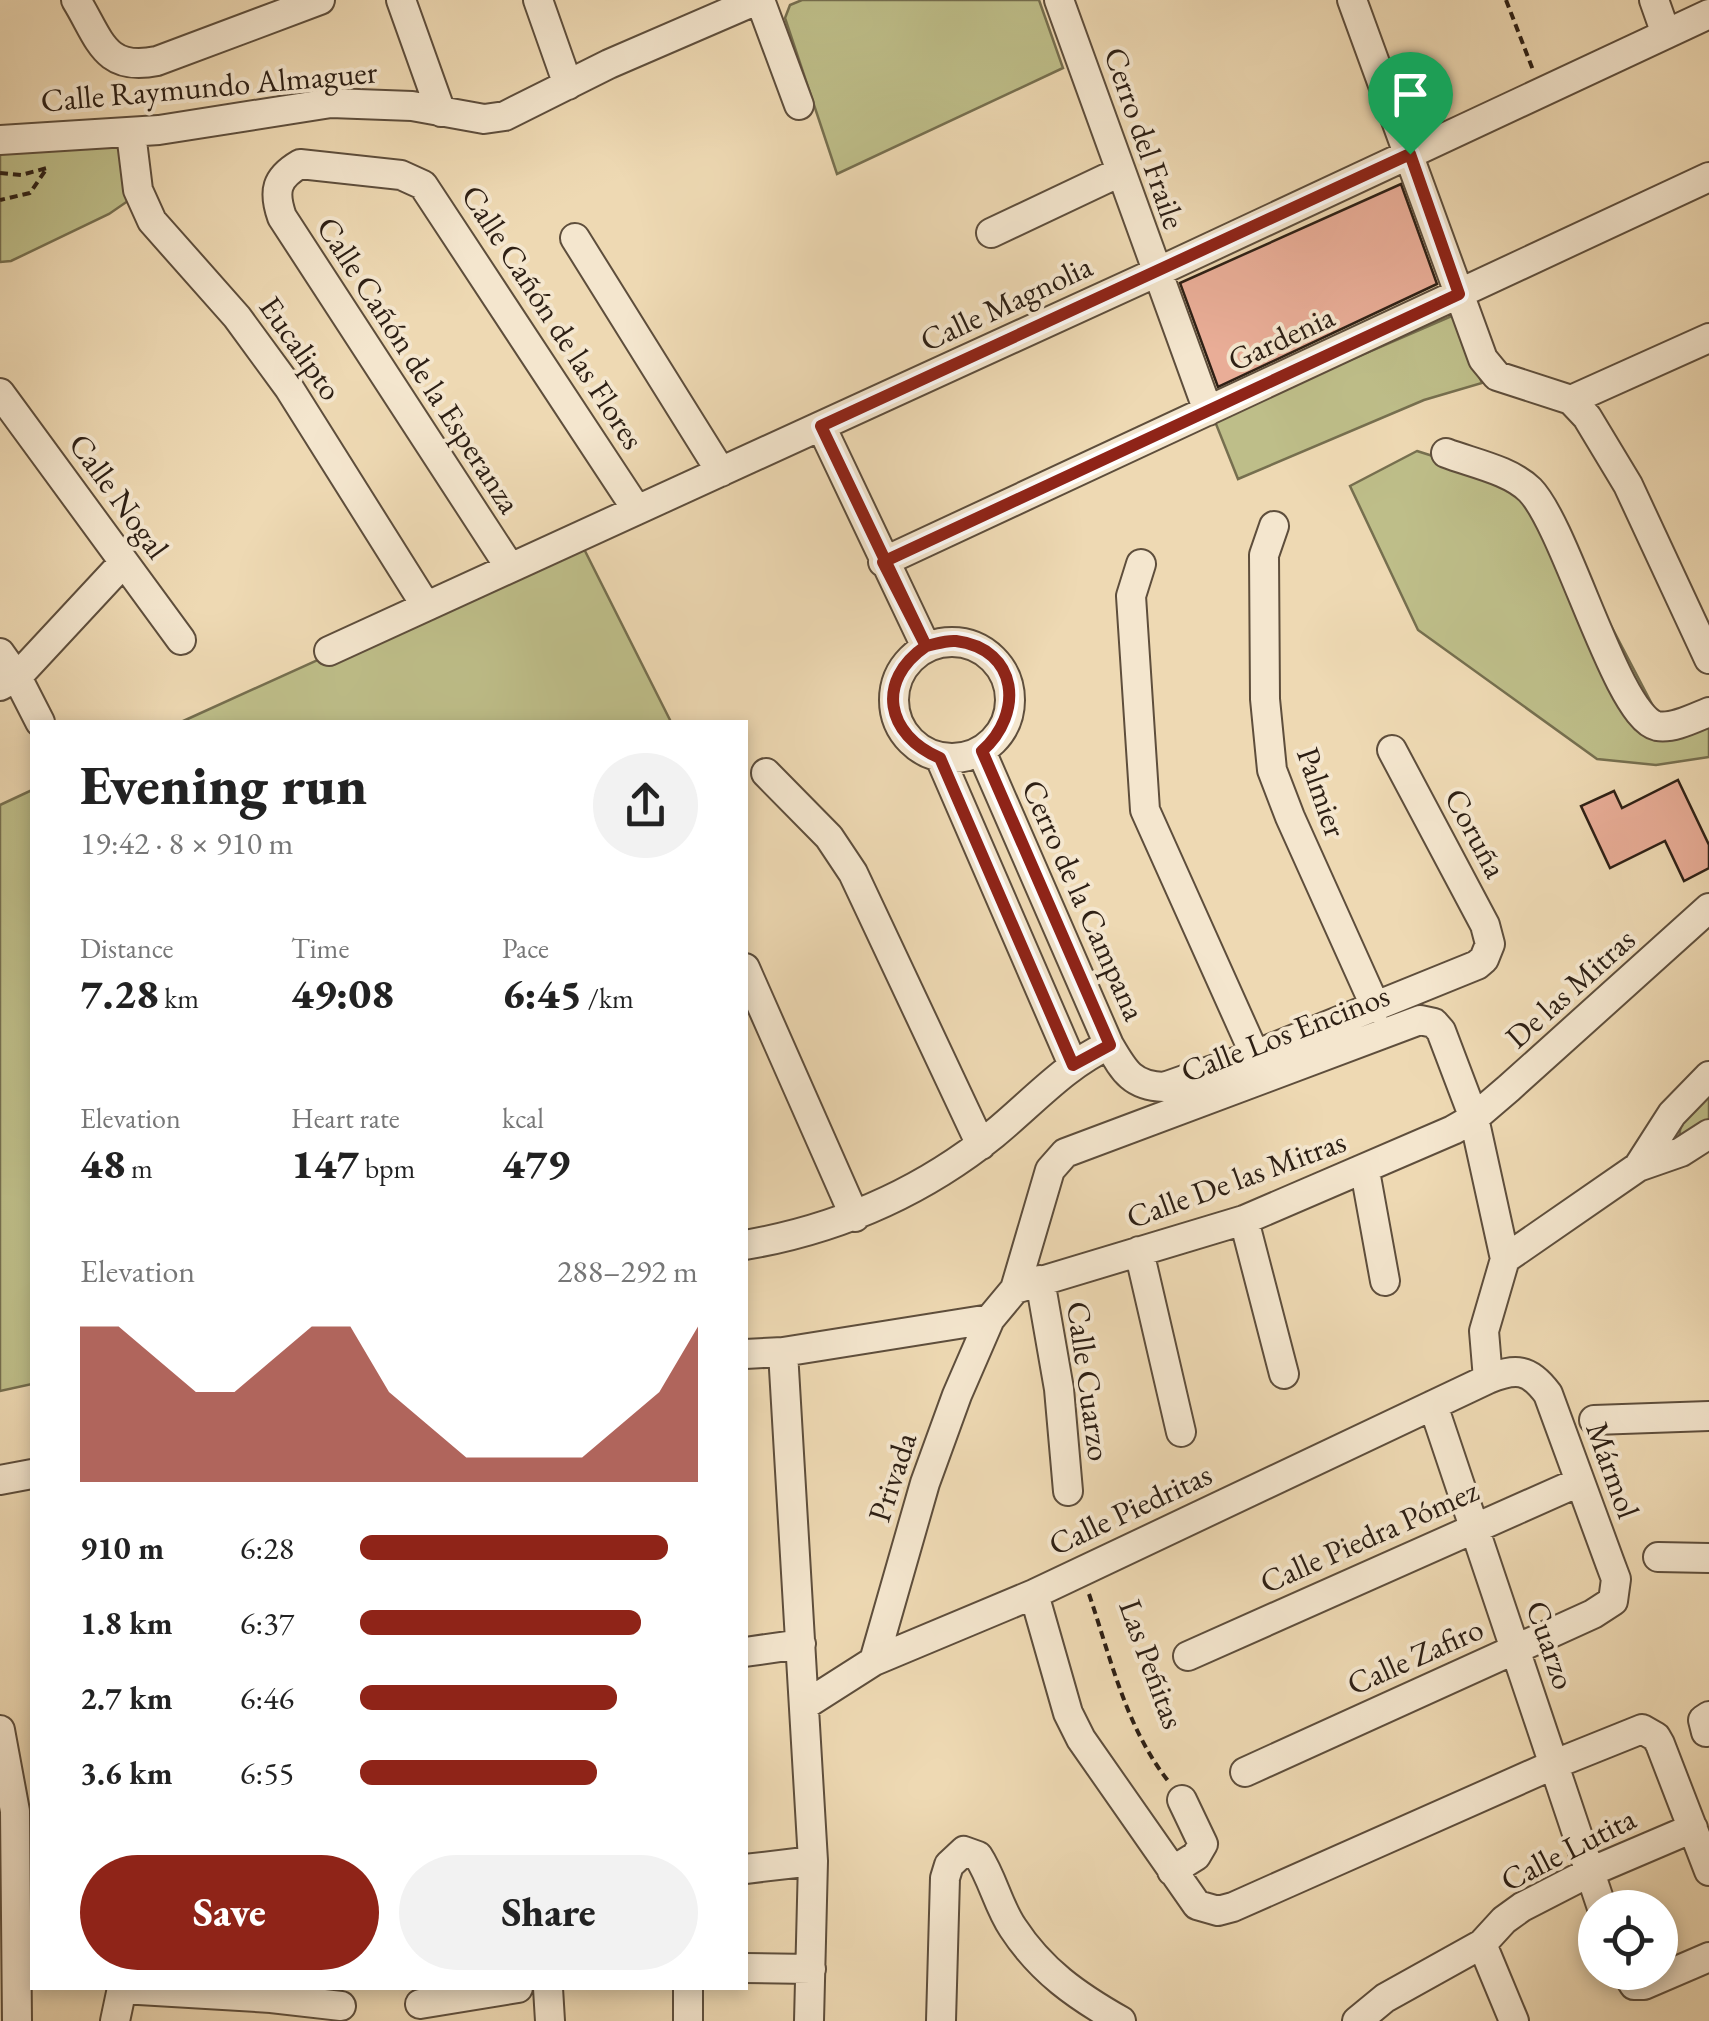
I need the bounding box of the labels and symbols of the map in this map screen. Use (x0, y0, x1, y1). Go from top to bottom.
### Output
street label: Cerro del Fraile (1094, 42, 1196, 234)
street label: Calle Raymundo Almaguer (39, 50, 379, 122)
pin (1368, 52, 1453, 155)
street label: Calle Cañón de las Flores (452, 177, 654, 457)
street label: Calle Cañón de la Esperanza (307, 209, 531, 522)
street label: Calle Magnolia (913, 245, 1099, 361)
street label: Eucalipto (250, 288, 352, 408)
street label: Gardenia (1221, 295, 1341, 381)
street label: Calle Nogal (59, 425, 179, 567)
street label: Palmier (1287, 741, 1357, 843)
street label: Cerro de la Campana (1012, 773, 1156, 1027)
street label: Coruña (1435, 781, 1517, 885)
street label: De las Mitras (1496, 919, 1644, 1057)
street label: Calle Los Encinos (1175, 974, 1395, 1092)
street label: Calle De las Mitras (1121, 1120, 1351, 1238)
street label: Calle Cuarzo (1057, 1299, 1121, 1463)
street label: Mármol (1576, 1416, 1650, 1524)
street label: Privada (858, 1427, 926, 1527)
street label: Calle Piedritas (1042, 1453, 1218, 1565)
street label: Calle Piedra Pómez (1253, 1469, 1485, 1603)
street label: Las Peñitas (1109, 1594, 1195, 1734)
street label: Cuarzo (1516, 1595, 1586, 1695)
street label: Calle Zafiro (1340, 1607, 1490, 1705)
street label: Calle Lutita (1493, 1797, 1643, 1901)

